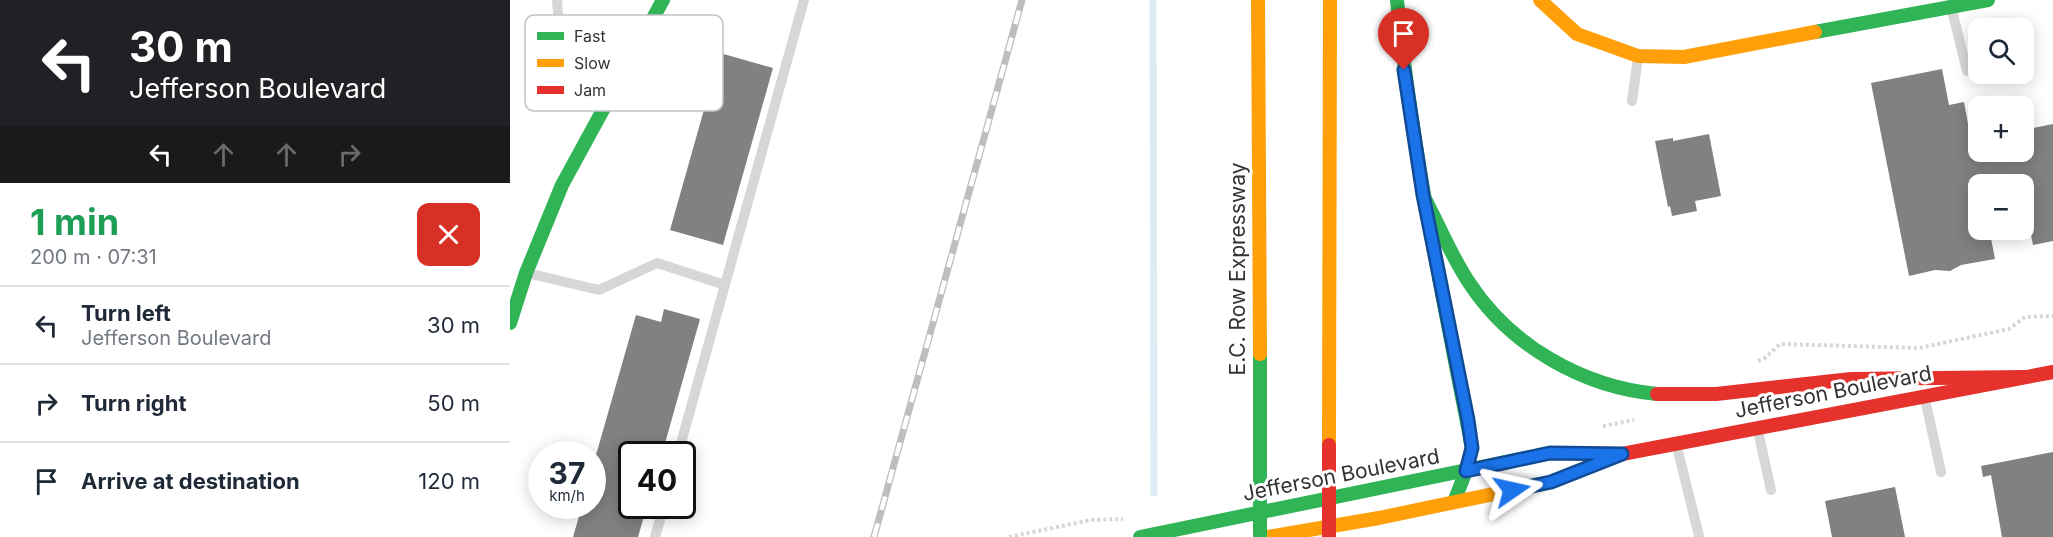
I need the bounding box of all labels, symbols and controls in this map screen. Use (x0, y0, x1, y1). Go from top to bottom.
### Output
pin (1378, 8, 1429, 70)
legend (525, 15, 723, 111)
icon: arrive (1387, 17, 1420, 50)
map controls (1968, 18, 2034, 240)
button: search (1968, 18, 2034, 84)
text: 30 m (129, 21, 233, 72)
icon: left (30, 24, 108, 102)
text: Fast (574, 26, 606, 46)
text: Slow (574, 53, 611, 73)
text: Jefferson Boulevard (129, 72, 386, 105)
text: Jam (574, 80, 606, 100)
button: + (1968, 96, 2034, 162)
icon: left (144, 138, 177, 171)
icon: ahead (207, 138, 240, 171)
icon: ahead (270, 138, 303, 171)
icon: right (333, 138, 366, 171)
street label: E.C. Row Expressway (1225, 162, 1250, 375)
button: − (1968, 174, 2034, 240)
text: 1 min (30, 200, 119, 244)
button: close (417, 203, 480, 266)
text: 200 m · 07:31 (30, 245, 157, 269)
text: Turn left (81, 300, 171, 326)
icon: left (30, 309, 63, 342)
text: 30 m (427, 312, 480, 338)
text: Jefferson Boulevard (81, 326, 272, 350)
street label: Jefferson Boulevard (1732, 360, 1933, 423)
icon: right (30, 387, 63, 420)
text: Turn right (81, 390, 187, 416)
text: 50 m (427, 390, 480, 416)
speed limit sign: 40 (618, 441, 696, 519)
street label: Jefferson Boulevard (1240, 443, 1441, 506)
text: 37 (549, 455, 585, 491)
position arrow (1480, 458, 1544, 522)
icon: arrive (30, 465, 63, 498)
text: Arrive at destination (81, 468, 300, 494)
text: 120 m (418, 468, 480, 494)
text: km/h (549, 486, 585, 505)

